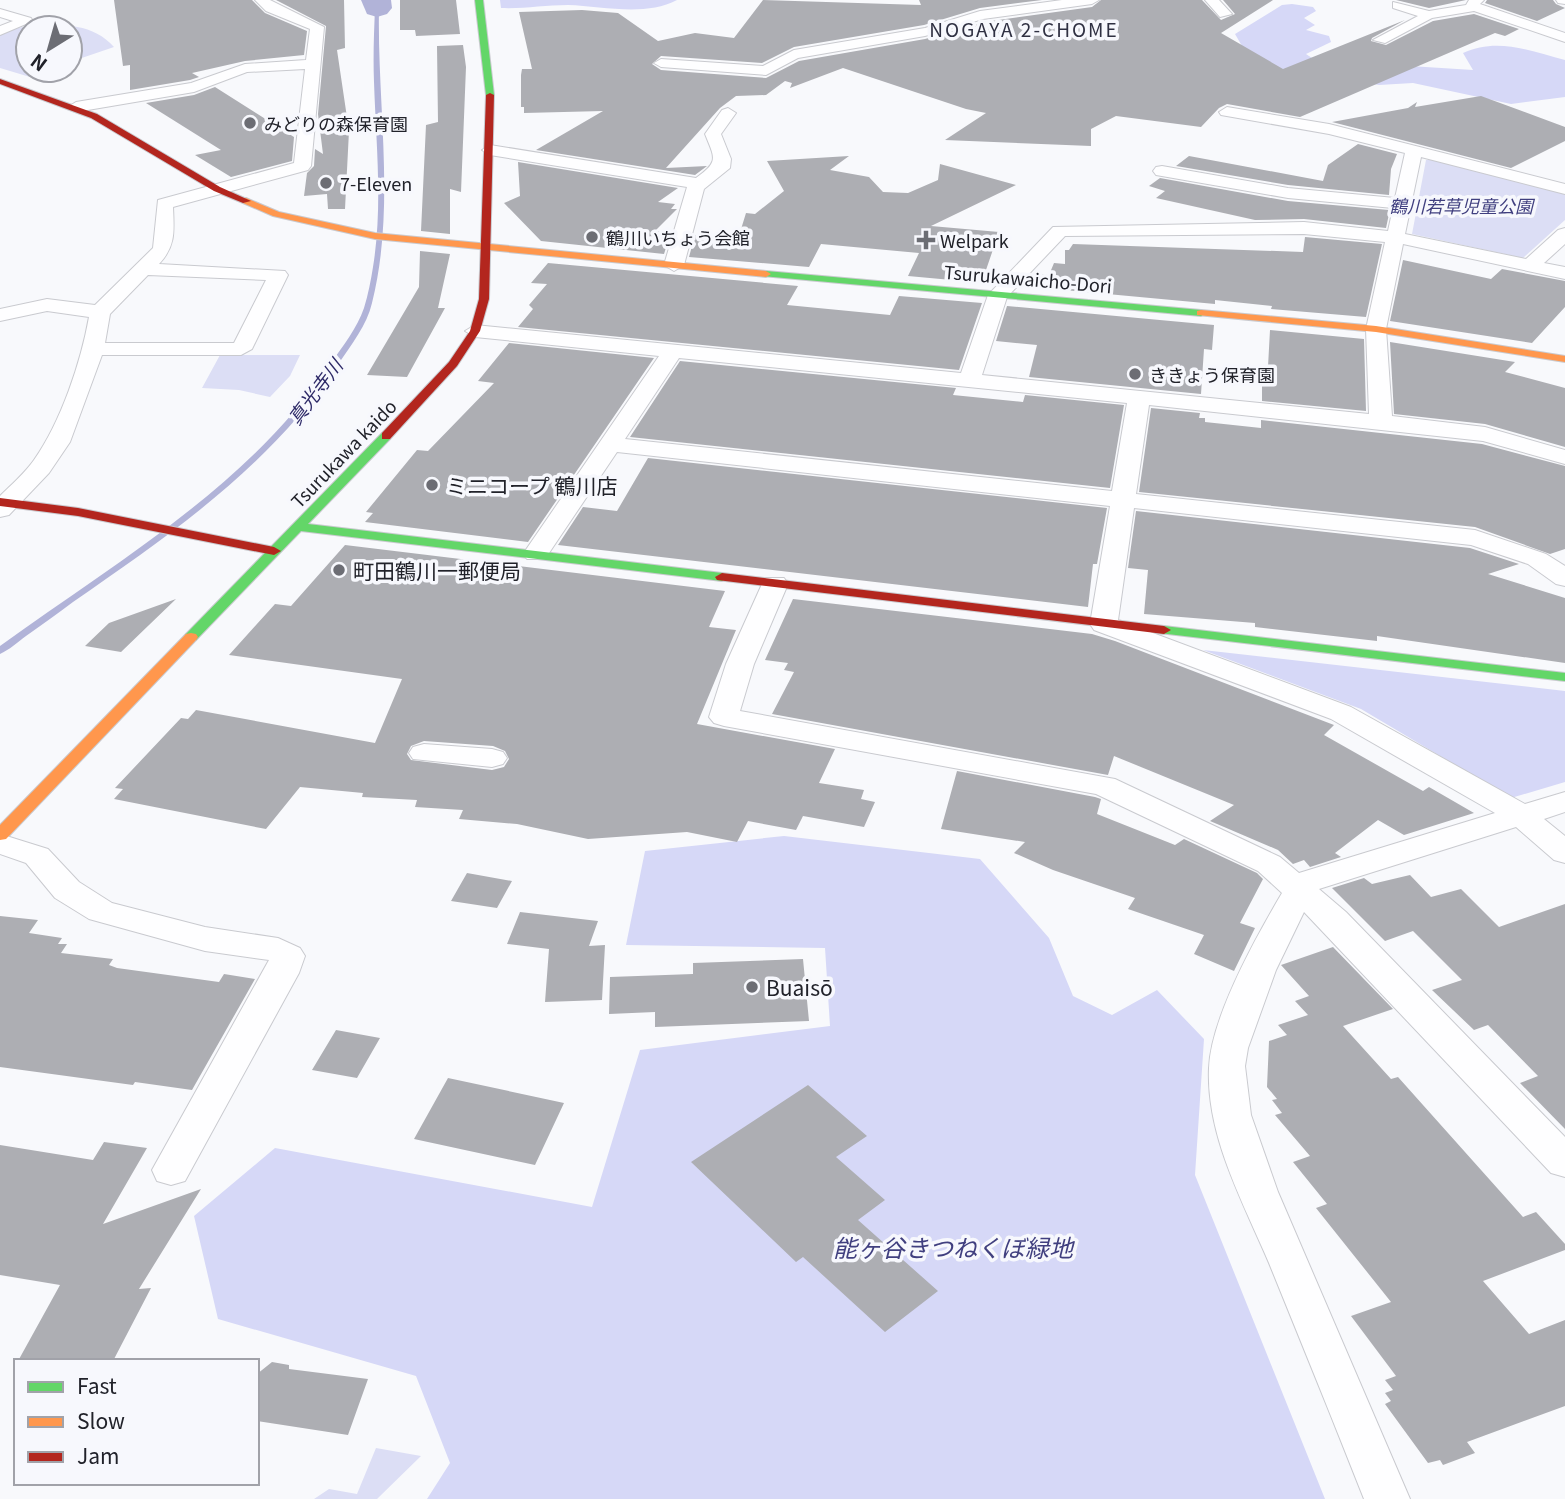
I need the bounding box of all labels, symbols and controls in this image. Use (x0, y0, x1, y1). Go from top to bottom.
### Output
north arrow (14, 14, 84, 84)
district label: NOGAYA 2-CHOME (929, 15, 1119, 42)
text: N (24, 49, 52, 79)
place label: みどりの森保育園 (264, 110, 408, 136)
marker: みどりの森保育園 (242, 115, 258, 131)
place label: 7-Eleven (340, 170, 412, 196)
marker: 7-Eleven (318, 175, 334, 191)
park label: 鶴川若草児童公園 (1389, 192, 1536, 218)
place label: 鶴川いちょう会館 (606, 224, 750, 250)
place label: Welpark (940, 227, 1009, 253)
marker: 鶴川いちょう会館 (584, 229, 600, 245)
marker: Welpark (918, 232, 934, 248)
street label: Tsurukawaicho-Dori (943, 258, 1113, 298)
water label: 真光寺川 (280, 351, 349, 429)
place label: ききょう保育園 (1149, 361, 1275, 387)
marker: ききょう保育園 (1127, 366, 1143, 382)
street label: Tsurukawa kaido (284, 393, 402, 513)
place label: ミニコープ 鶴川店 (446, 470, 617, 500)
marker: ミニコープ 鶴川店 (424, 477, 440, 493)
place label: 町田鶴川一郵便局 (353, 555, 521, 585)
marker: 町田鶴川一郵便局 (331, 562, 347, 578)
place label: Buaisō (766, 972, 833, 1002)
marker: Buaisō (744, 979, 760, 995)
park label: 能ヶ谷きつねくぼ緑地 (833, 1229, 1076, 1264)
legend (14, 1359, 259, 1485)
text: Fast (77, 1370, 117, 1400)
text: Slow (77, 1405, 125, 1435)
text: Jam (77, 1440, 120, 1470)

